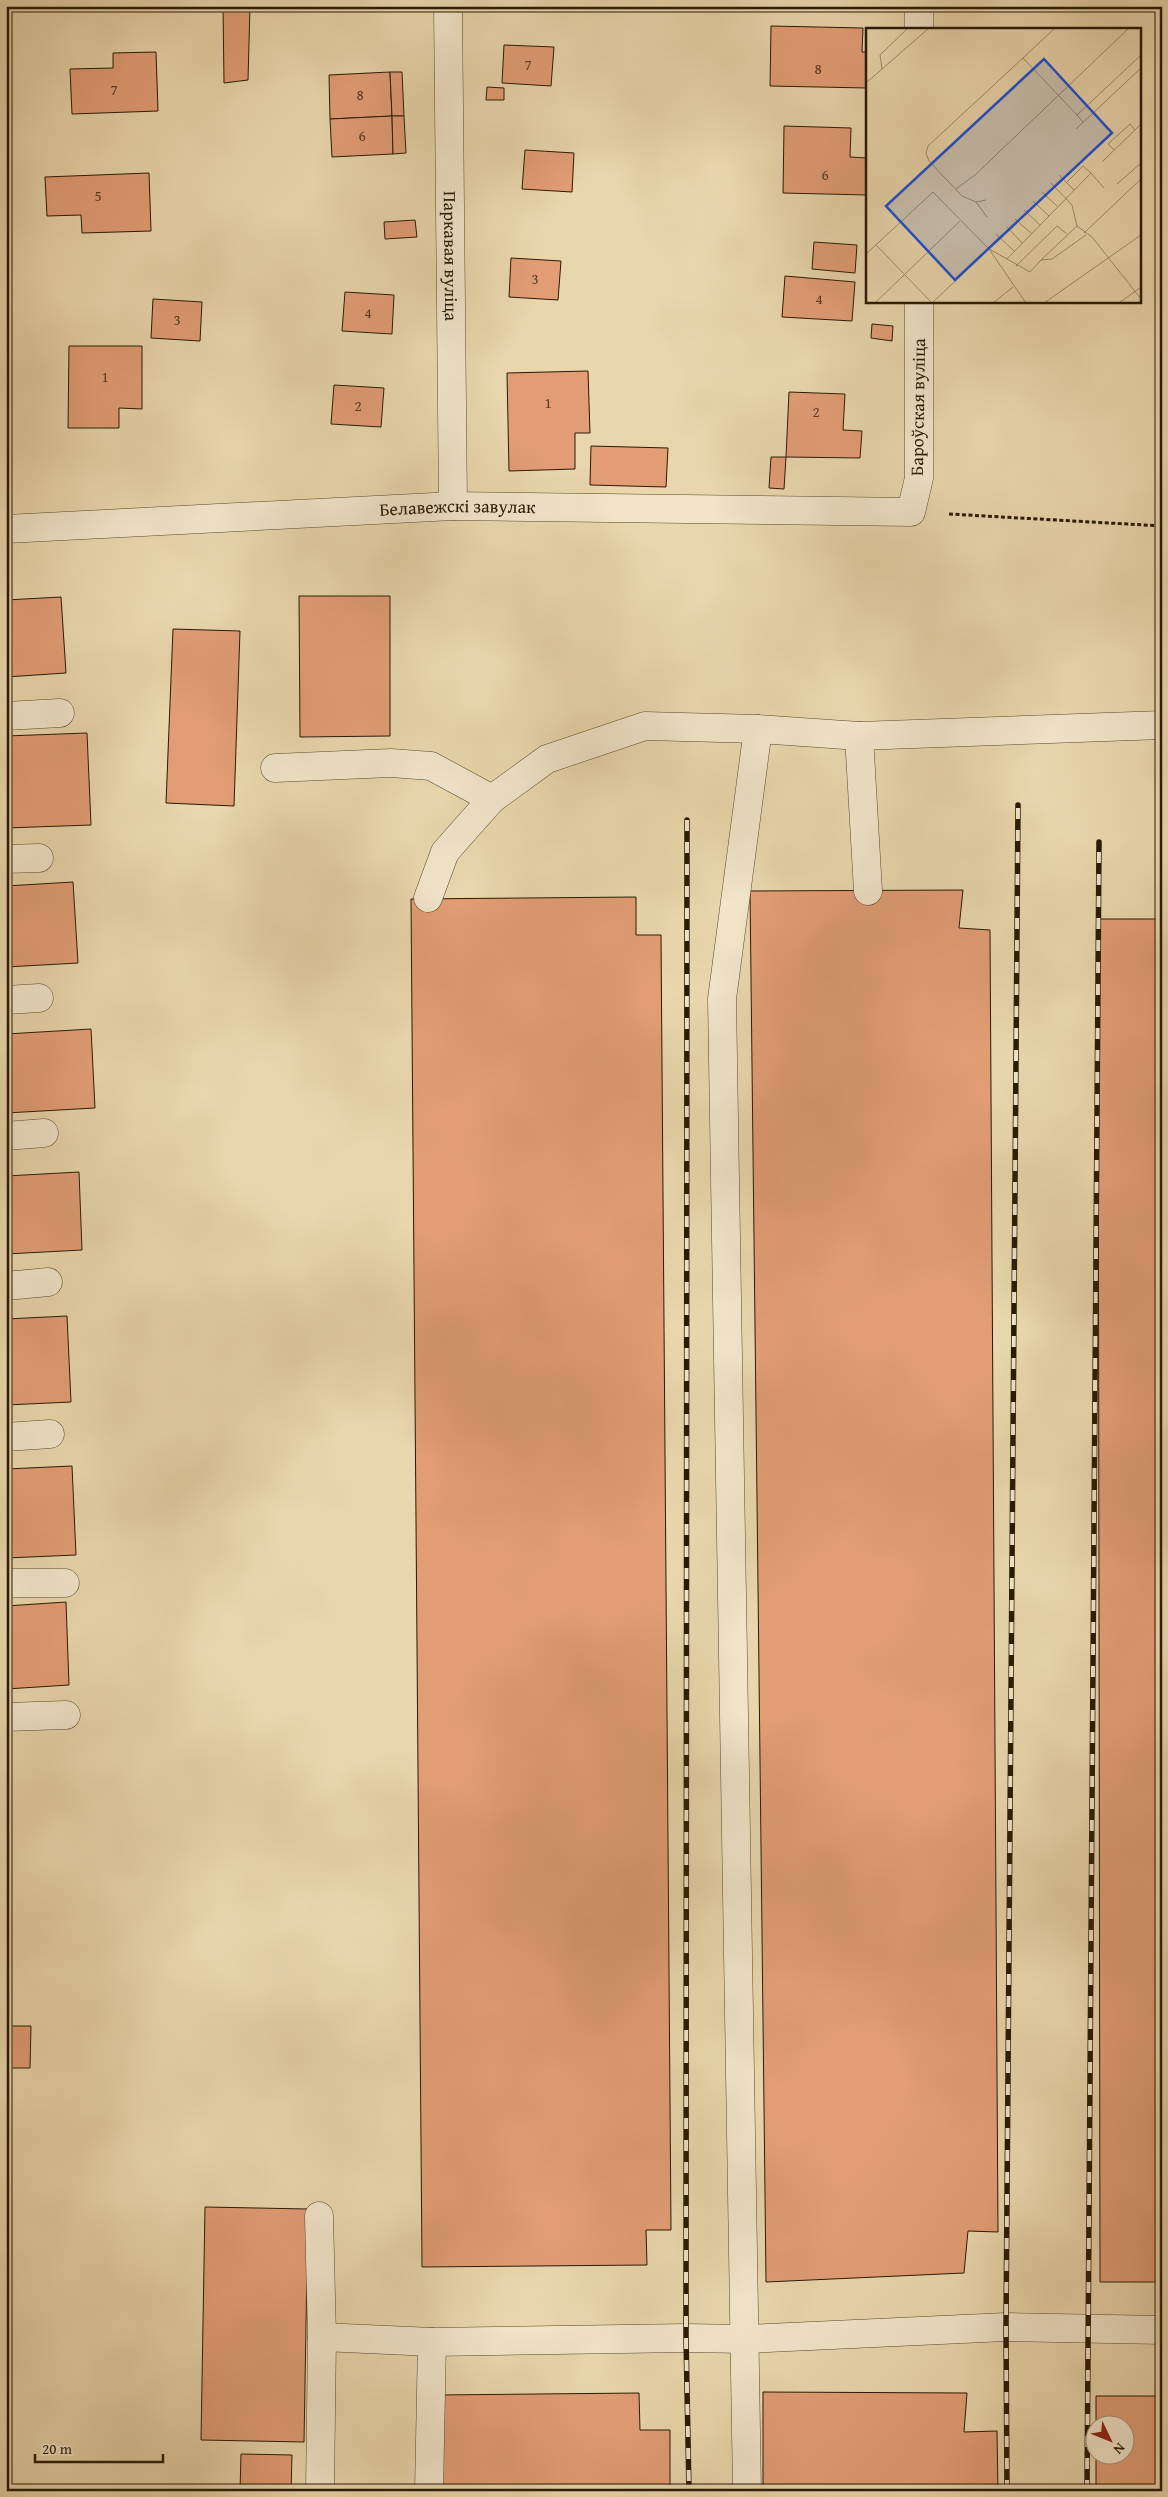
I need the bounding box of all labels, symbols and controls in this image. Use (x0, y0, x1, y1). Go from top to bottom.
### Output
inset map (866, 28, 1140, 302)
house number: 7 (524, 54, 532, 75)
house number: 8 (814, 58, 822, 79)
house number: 7 (110, 79, 118, 100)
house number: 8 (356, 84, 364, 105)
house number: 6 (358, 125, 366, 146)
house number: 6 (821, 164, 829, 185)
house number: 5 (94, 185, 102, 206)
street label: Паркавая вуліца (437, 191, 465, 322)
house number: 3 (531, 268, 539, 289)
house number: 4 (815, 288, 823, 309)
house number: 4 (364, 302, 372, 323)
house number: 3 (173, 309, 181, 330)
street label: Бароўская вуліца (903, 338, 932, 476)
house number: 1 (101, 366, 109, 387)
house number: 1 (544, 392, 552, 413)
house number: 2 (354, 395, 362, 416)
house number: 2 (812, 401, 820, 422)
street label: Белавежскі завулак (379, 492, 536, 523)
north arrow (1086, 2414, 1136, 2464)
scale bar (35, 2432, 162, 2464)
text: 20 m (42, 2438, 73, 2459)
text: N (1109, 2439, 1130, 2460)

